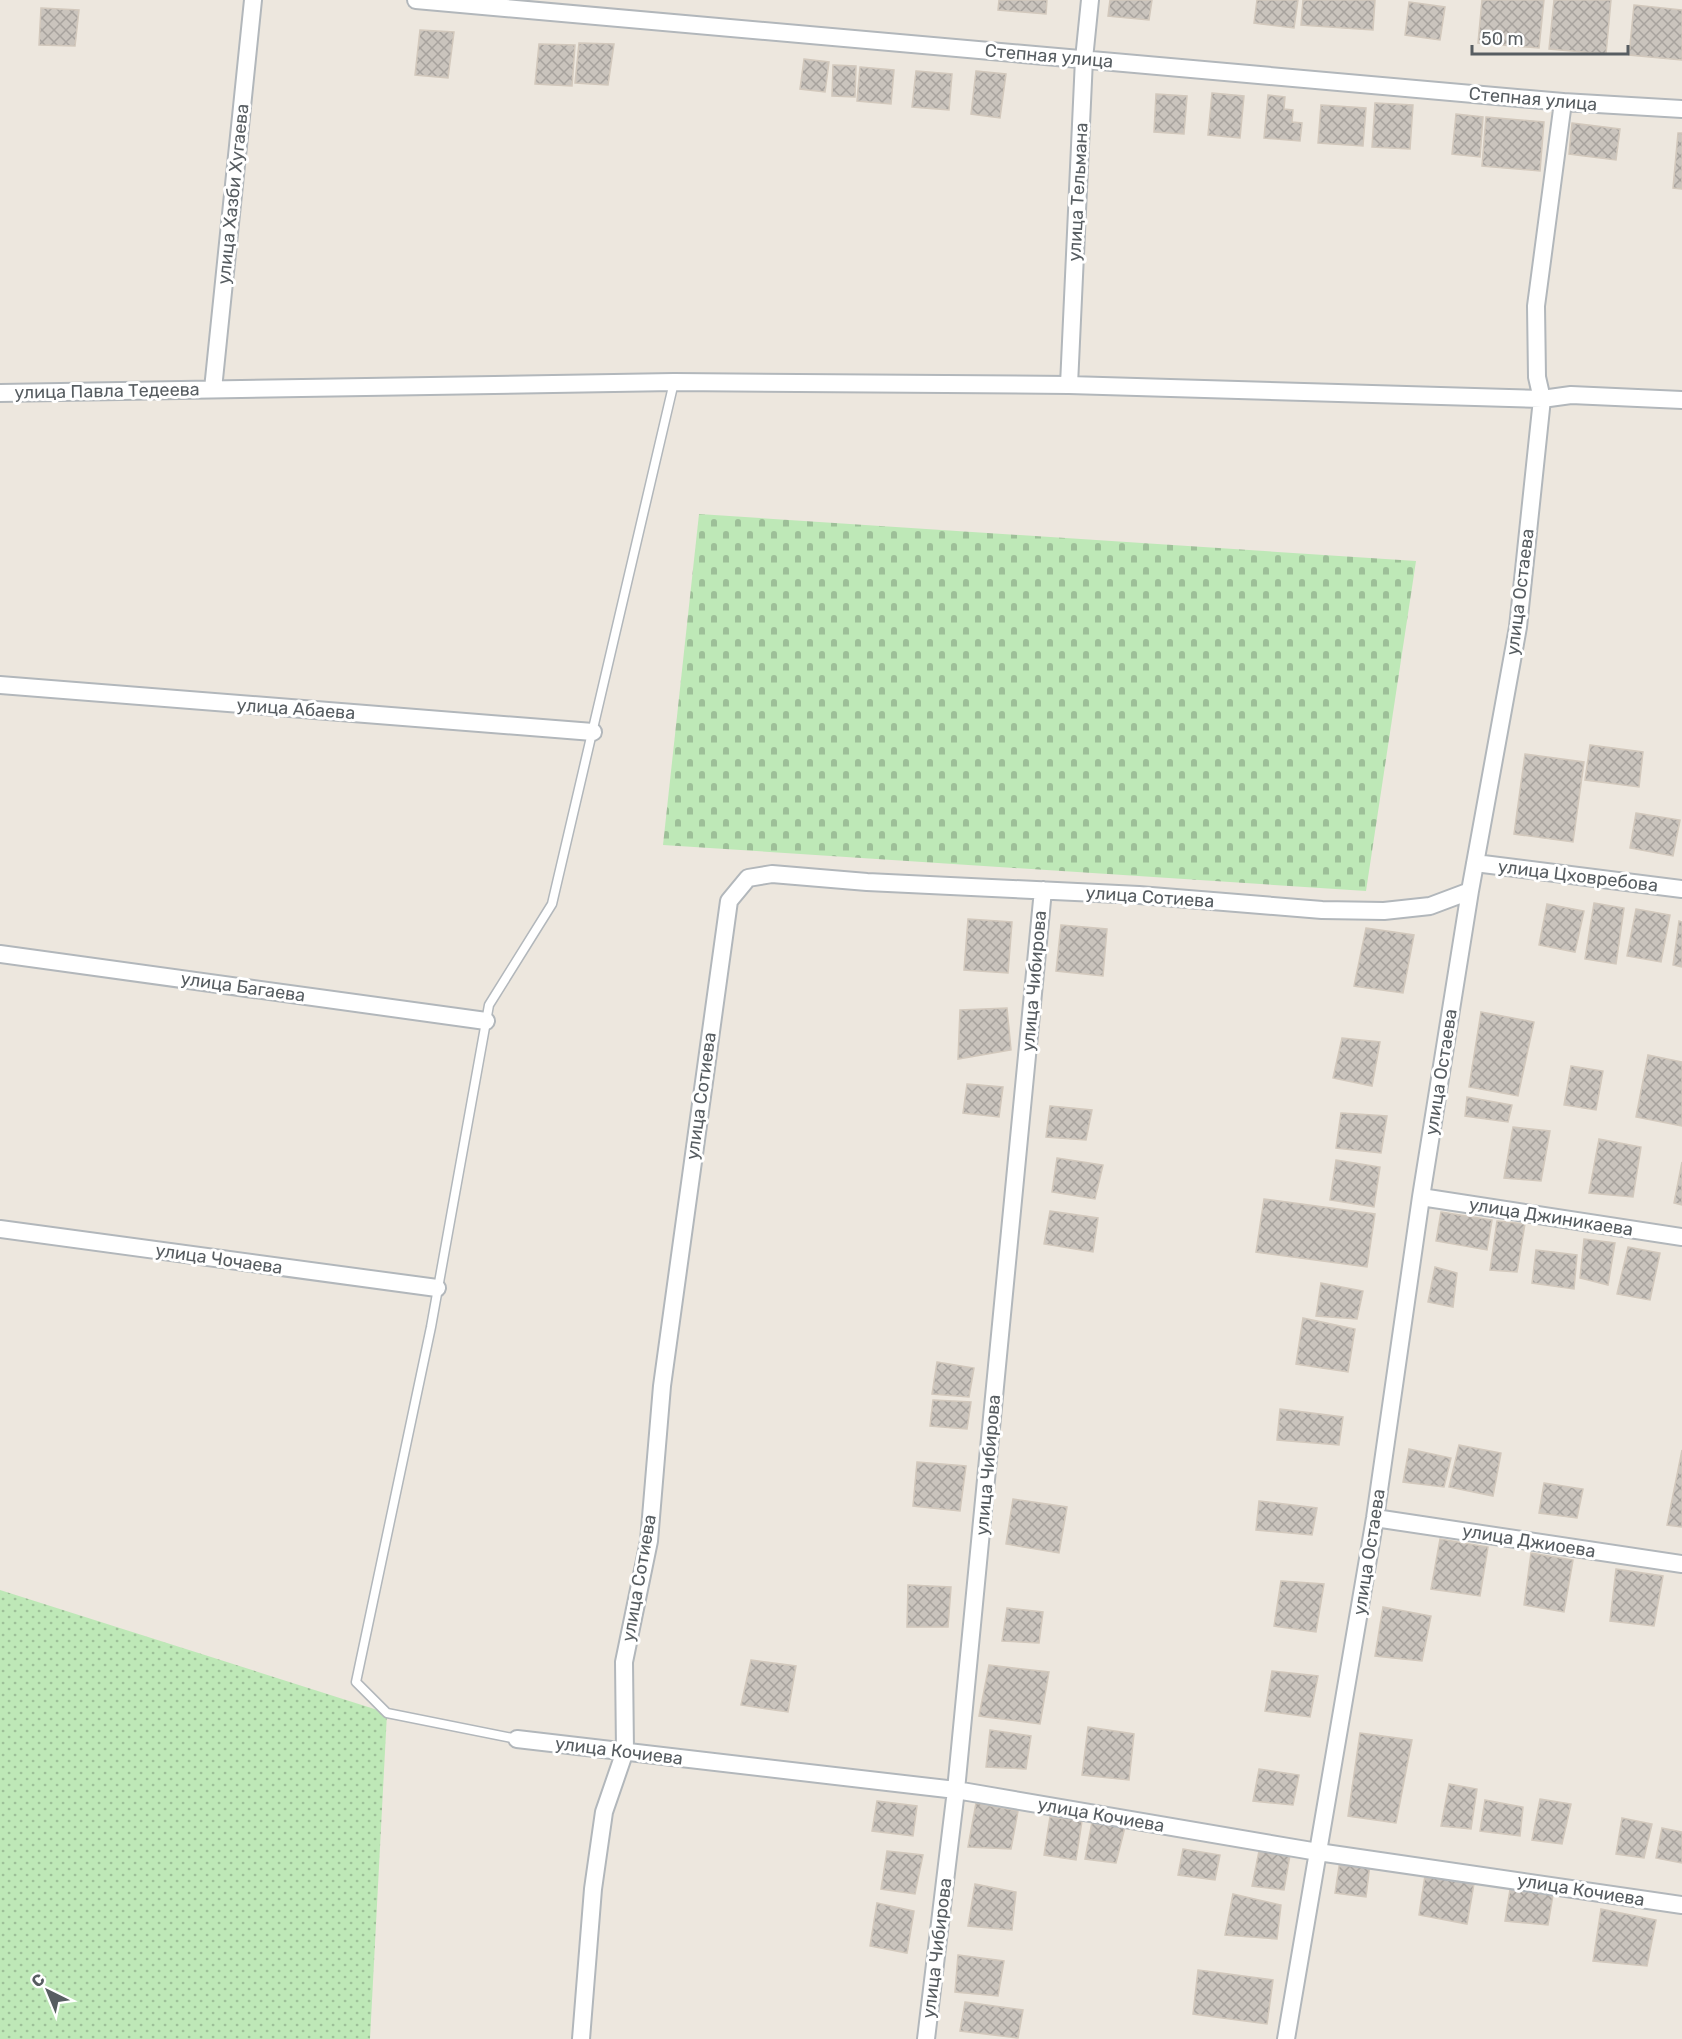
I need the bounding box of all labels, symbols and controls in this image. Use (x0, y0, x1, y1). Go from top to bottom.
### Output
scale bar (1472, 18, 1628, 56)
text: 50 m (1481, 28, 1524, 50)
street label: Степная улица (984, 39, 1114, 73)
street label: Степная улица (1468, 82, 1598, 116)
street label: улица Хазби Хугаева (213, 103, 253, 285)
street label: улица Тельмана (1063, 122, 1093, 262)
street label: улица Павла Тедеева (14, 378, 200, 404)
street label: улица Остаева (1501, 527, 1539, 657)
street label: улица Абаева (236, 694, 356, 724)
street label: улица Цховребова (1497, 855, 1659, 897)
street label: улица Сотиева (1085, 882, 1215, 912)
street label: улица Чибирова (1017, 910, 1051, 1052)
street label: улица Багаева (179, 967, 307, 1007)
street label: улица Остаева (1420, 1007, 1462, 1137)
street label: улица Сотиева (681, 1031, 721, 1161)
street label: улица Джиникаева (1467, 1193, 1635, 1241)
street label: улица Чочаева (154, 1239, 284, 1279)
street label: улица Чибирова (971, 1394, 1005, 1536)
street label: улица Остаева (1348, 1487, 1390, 1617)
street label: улица Сотиева (617, 1513, 661, 1643)
street label: улица Джиоева (1461, 1520, 1597, 1562)
street label: улица Кочиева (554, 1732, 684, 1770)
street label: улица Кочиева (1036, 1793, 1166, 1837)
street label: улица Кочиева (1516, 1869, 1646, 1911)
street label: улица Чибирова (917, 1876, 957, 2020)
north arrow (18, 1961, 78, 2021)
text: С (28, 1970, 49, 1991)

